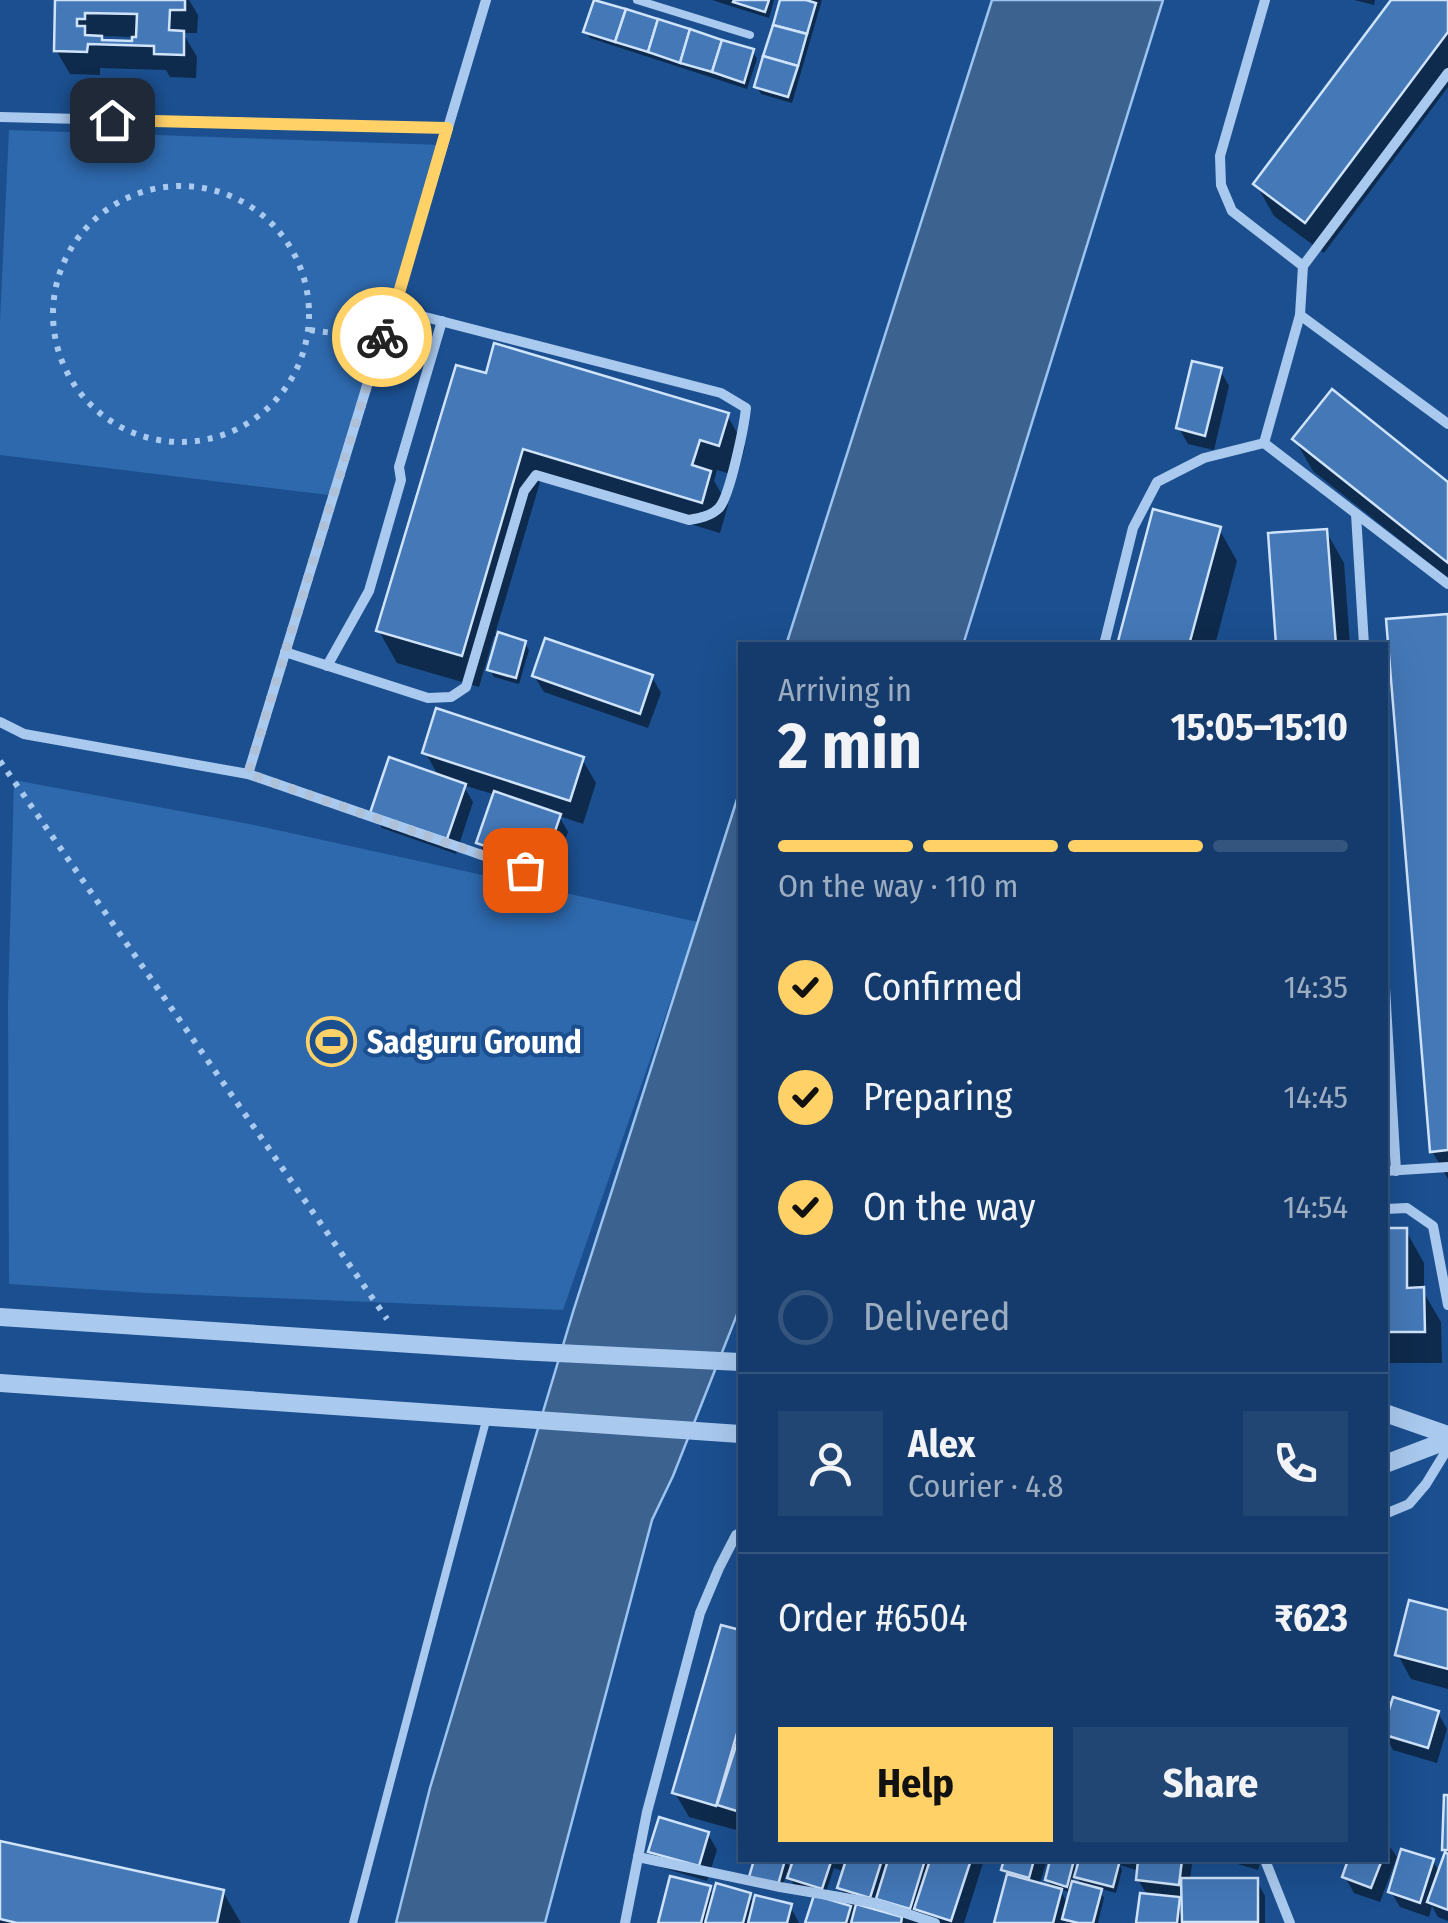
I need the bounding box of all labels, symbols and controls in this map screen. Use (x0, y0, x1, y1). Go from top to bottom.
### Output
pin (70, 78, 155, 163)
icon: home (85, 93, 140, 148)
courier (332, 287, 432, 387)
icon: bike (355, 310, 410, 365)
text: Arriving in (778, 671, 912, 709)
text: 15:05–15:10 (1171, 704, 1348, 750)
text: 2 min (778, 707, 922, 785)
pin (483, 828, 568, 913)
icon: bag (498, 843, 553, 898)
text: On the way · 110 m (778, 867, 1018, 905)
icon: check (778, 960, 833, 1015)
text: Confirmed (863, 964, 1023, 1010)
text: 14:35 (1284, 968, 1348, 1006)
sports icon: Sadguru Ground (306, 1016, 358, 1068)
place label: Sadguru Ground (367, 1023, 582, 1061)
icon: check (778, 1070, 833, 1125)
text: Preparing (863, 1074, 1012, 1120)
text: 14:45 (1284, 1078, 1348, 1116)
icon: check (778, 1180, 833, 1235)
text: On the way (863, 1184, 1035, 1230)
text: 14:54 (1283, 1188, 1348, 1226)
text: Delivered (863, 1294, 1010, 1340)
button: person (778, 1411, 883, 1516)
button: phone (1243, 1411, 1348, 1516)
text: Alex (908, 1421, 975, 1467)
text: Courier · 4.8 (908, 1467, 1064, 1505)
text: Order #6504 (778, 1595, 968, 1641)
text: ₹623 (1274, 1595, 1348, 1641)
button: Help (778, 1727, 1053, 1842)
button: Share (1073, 1727, 1348, 1842)

